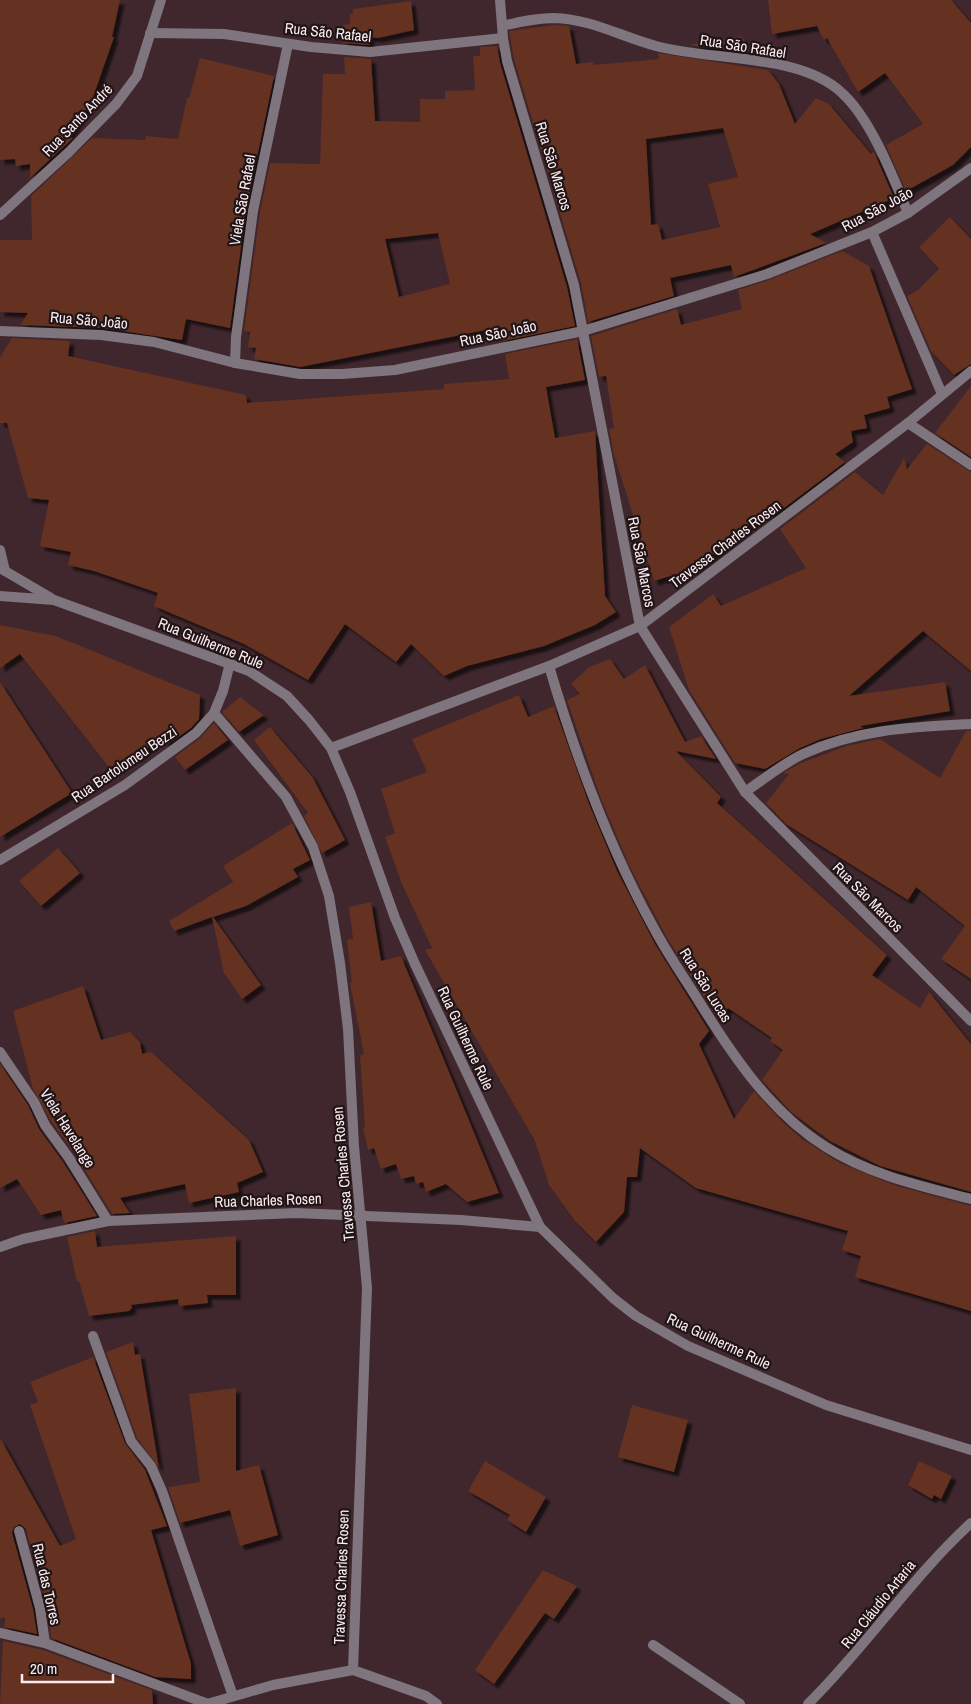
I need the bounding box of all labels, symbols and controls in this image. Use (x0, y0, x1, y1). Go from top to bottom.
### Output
street label: Rua São Rafael (284, 17, 372, 47)
street label: Rua São Rafael (698, 29, 788, 63)
street label: Rua Santo André (37, 79, 117, 161)
street label: Rua São Marcos (531, 119, 577, 213)
street label: Viela São Rafael (224, 153, 260, 247)
street label: Rua São João (838, 181, 916, 237)
street label: Rua São João (49, 306, 129, 334)
street label: Rua São João (458, 315, 538, 351)
street label: Travessa Charles Rosen (665, 495, 785, 593)
street label: Rua São Marcos (623, 515, 661, 609)
street label: Rua Guilherme Rule (155, 612, 267, 674)
street label: Rua Bartolomeu Bezzi (67, 721, 181, 807)
street label: Rua São Marcos (828, 857, 908, 937)
street label: Rua São Lucas (675, 944, 737, 1026)
street label: Rua Guilherme Rule (433, 983, 499, 1093)
street label: Viela Havelange (35, 1084, 101, 1172)
street label: Travessa Charles Rosen (327, 1106, 359, 1242)
street label: Rua Charles Rosen (214, 1188, 322, 1212)
street label: Rua Guilherme Rule (664, 1308, 774, 1374)
street label: Travessa Charles Rosen (328, 1509, 354, 1645)
street label: Rua das Torres (27, 1541, 67, 1627)
street label: Rua Cláudio Artaria (836, 1555, 920, 1653)
scale bar (22, 1652, 114, 1684)
text: 20 m (30, 1658, 57, 1679)

